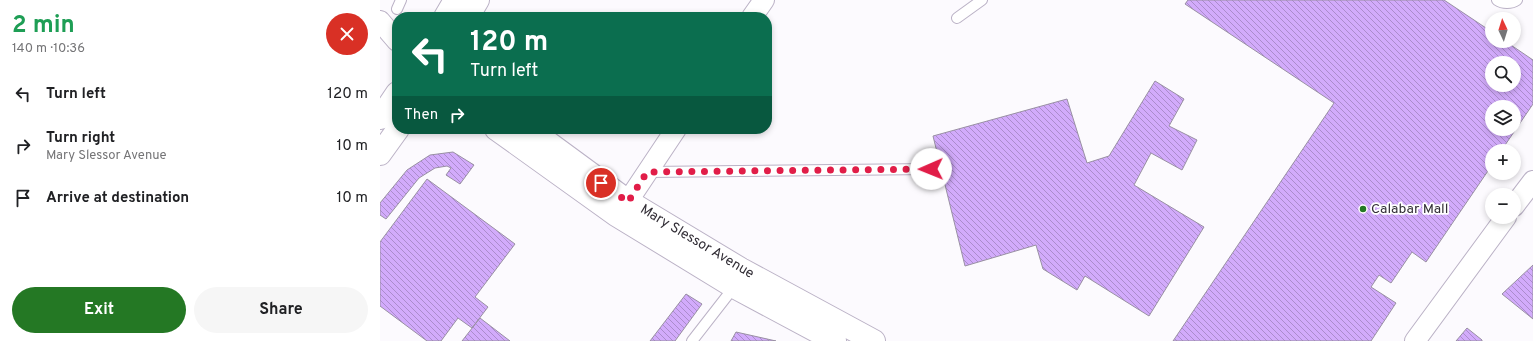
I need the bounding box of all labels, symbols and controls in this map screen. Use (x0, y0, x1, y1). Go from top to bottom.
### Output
text: 2 min (12, 11, 75, 41)
north arrow (1485, 12, 1521, 48)
map controls (1485, 12, 1521, 224)
button: close (326, 13, 368, 55)
text: 120 m (470, 25, 548, 61)
icon: left (404, 28, 456, 80)
text: 140 m · 10:36 (12, 41, 85, 57)
button: search (1485, 56, 1521, 92)
text: Turn left (470, 60, 538, 83)
icon: left (12, 83, 34, 105)
text: Turn left (46, 85, 106, 104)
text: 120 m (327, 85, 368, 104)
button: layers (1485, 100, 1521, 136)
icon: right (446, 104, 468, 126)
text: Then (404, 106, 438, 125)
text: Turn right (46, 129, 115, 148)
icon: right (12, 135, 34, 157)
text: 10 m (337, 137, 368, 156)
button: + (1485, 144, 1521, 180)
text: Mary Slessor Avenue (46, 148, 167, 164)
position arrow (910, 148, 952, 190)
pin (584, 166, 618, 200)
icon: arrive (590, 172, 612, 194)
icon: arrive (12, 187, 34, 209)
button: − (1485, 188, 1521, 224)
text: Arrive at destination (46, 189, 189, 208)
text: 10 m (337, 189, 368, 208)
street label: Mary Slessor Avenue (637, 201, 757, 283)
place label: Calabar Mall (1371, 201, 1448, 218)
marker: Calabar Mall (1358, 204, 1368, 214)
button: Exit (12, 287, 186, 333)
button: Share (194, 287, 368, 333)

